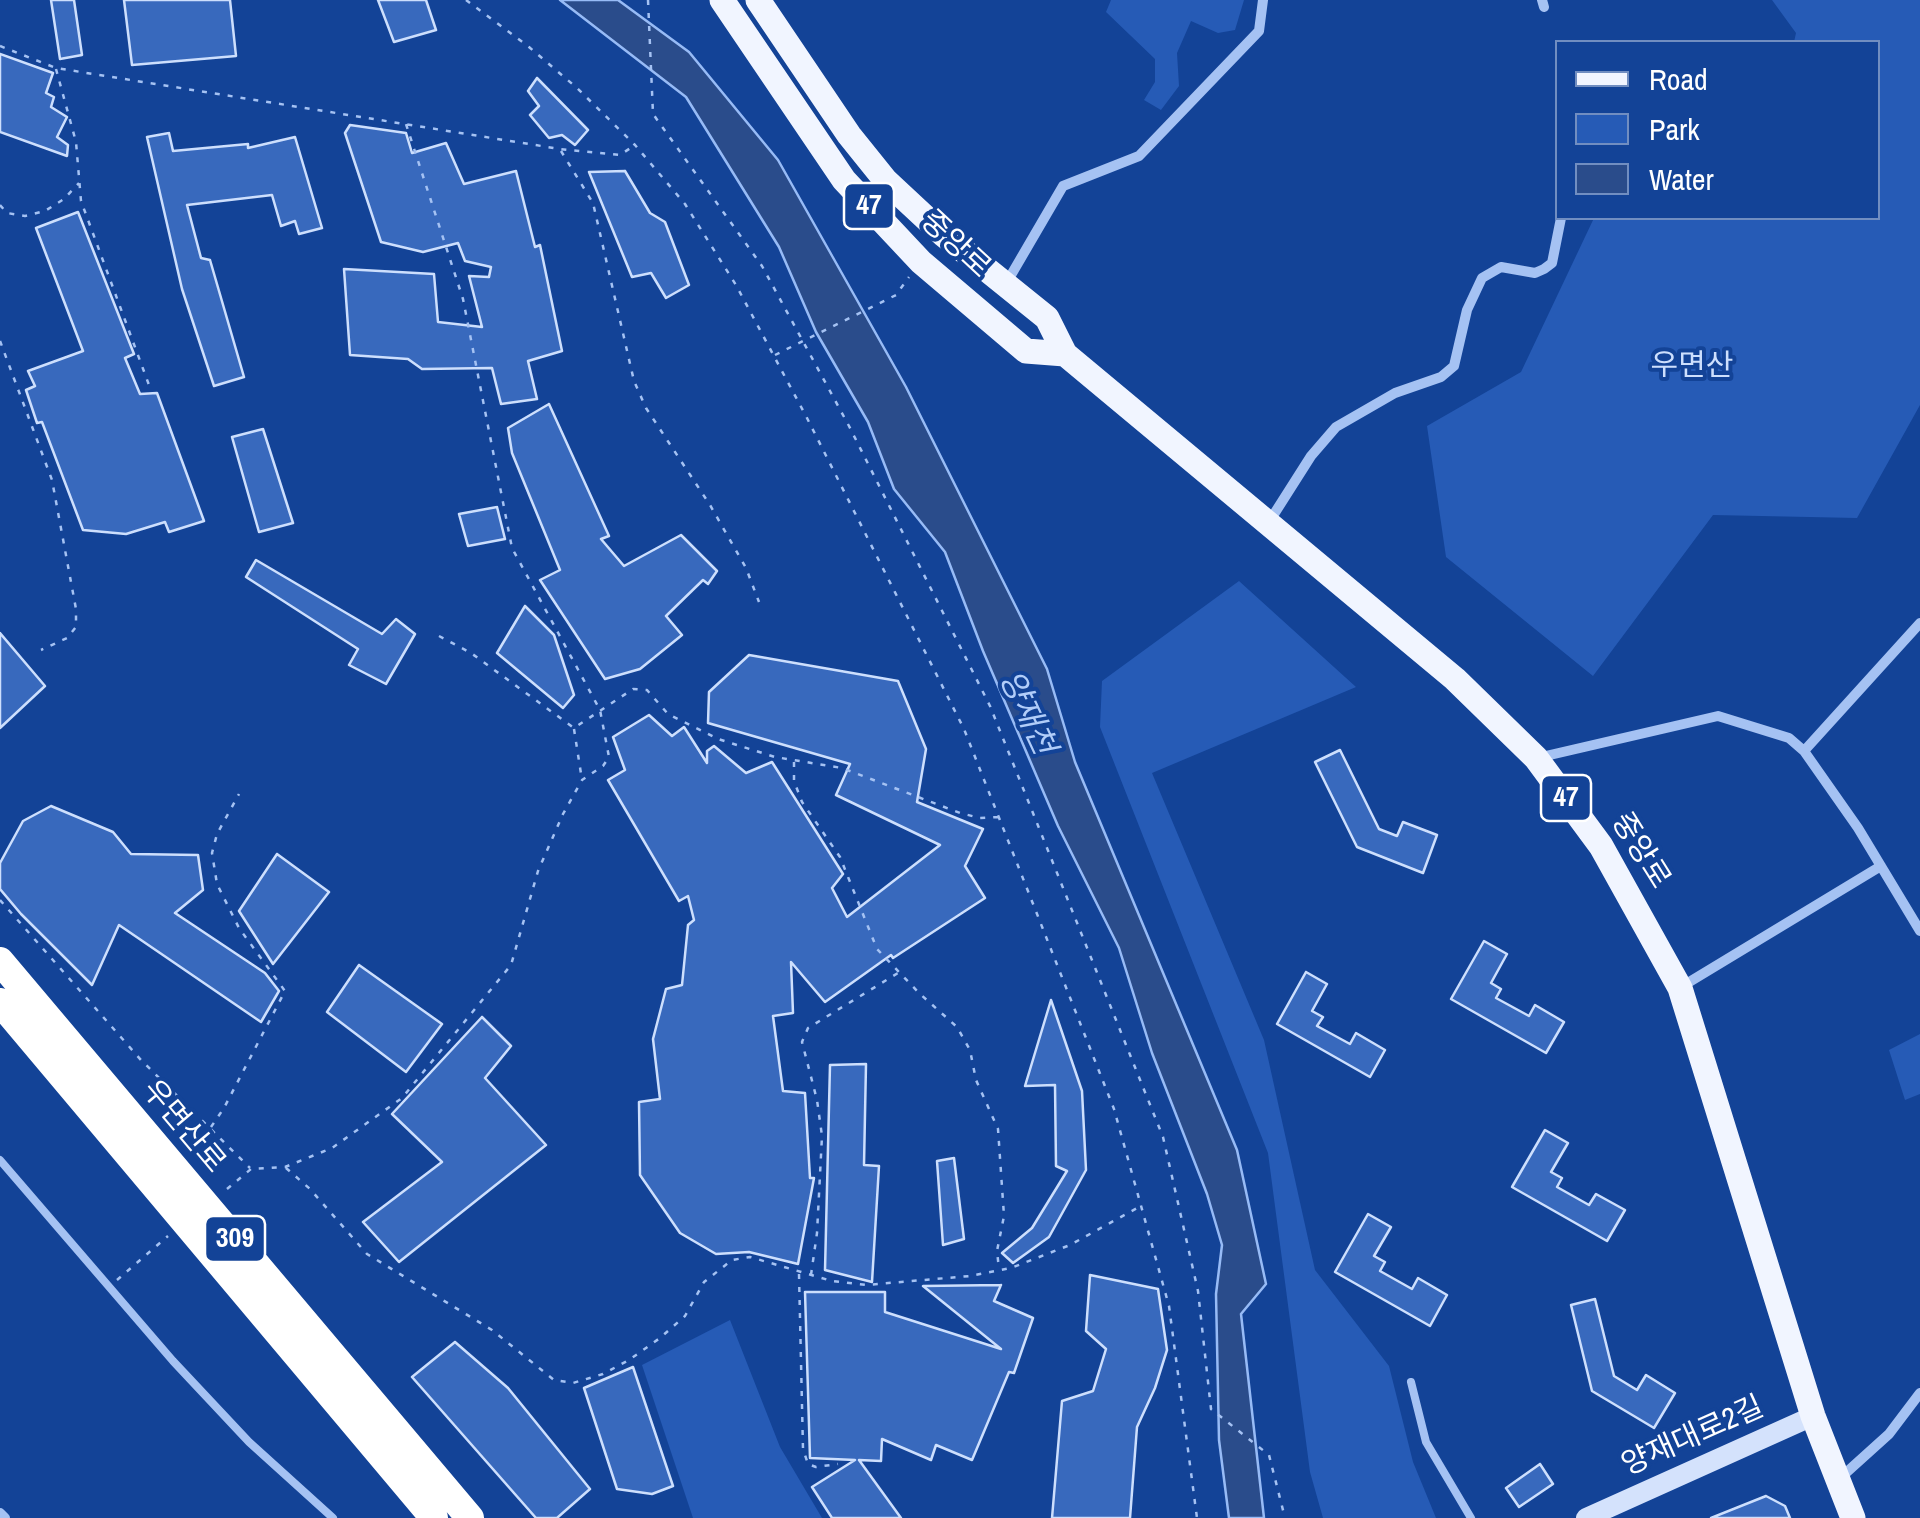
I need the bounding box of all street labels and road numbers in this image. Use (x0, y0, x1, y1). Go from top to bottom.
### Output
road number: 47 (844, 183, 894, 229)
street label: 중앙로 (912, 204, 998, 286)
road number: 47 (1541, 775, 1591, 821)
street label: 중앙로 (1603, 806, 1677, 896)
street label: 우면산로 (134, 1073, 232, 1181)
road number: 309 (205, 1216, 265, 1262)
street label: 양재대로2길 (1616, 1390, 1770, 1484)

